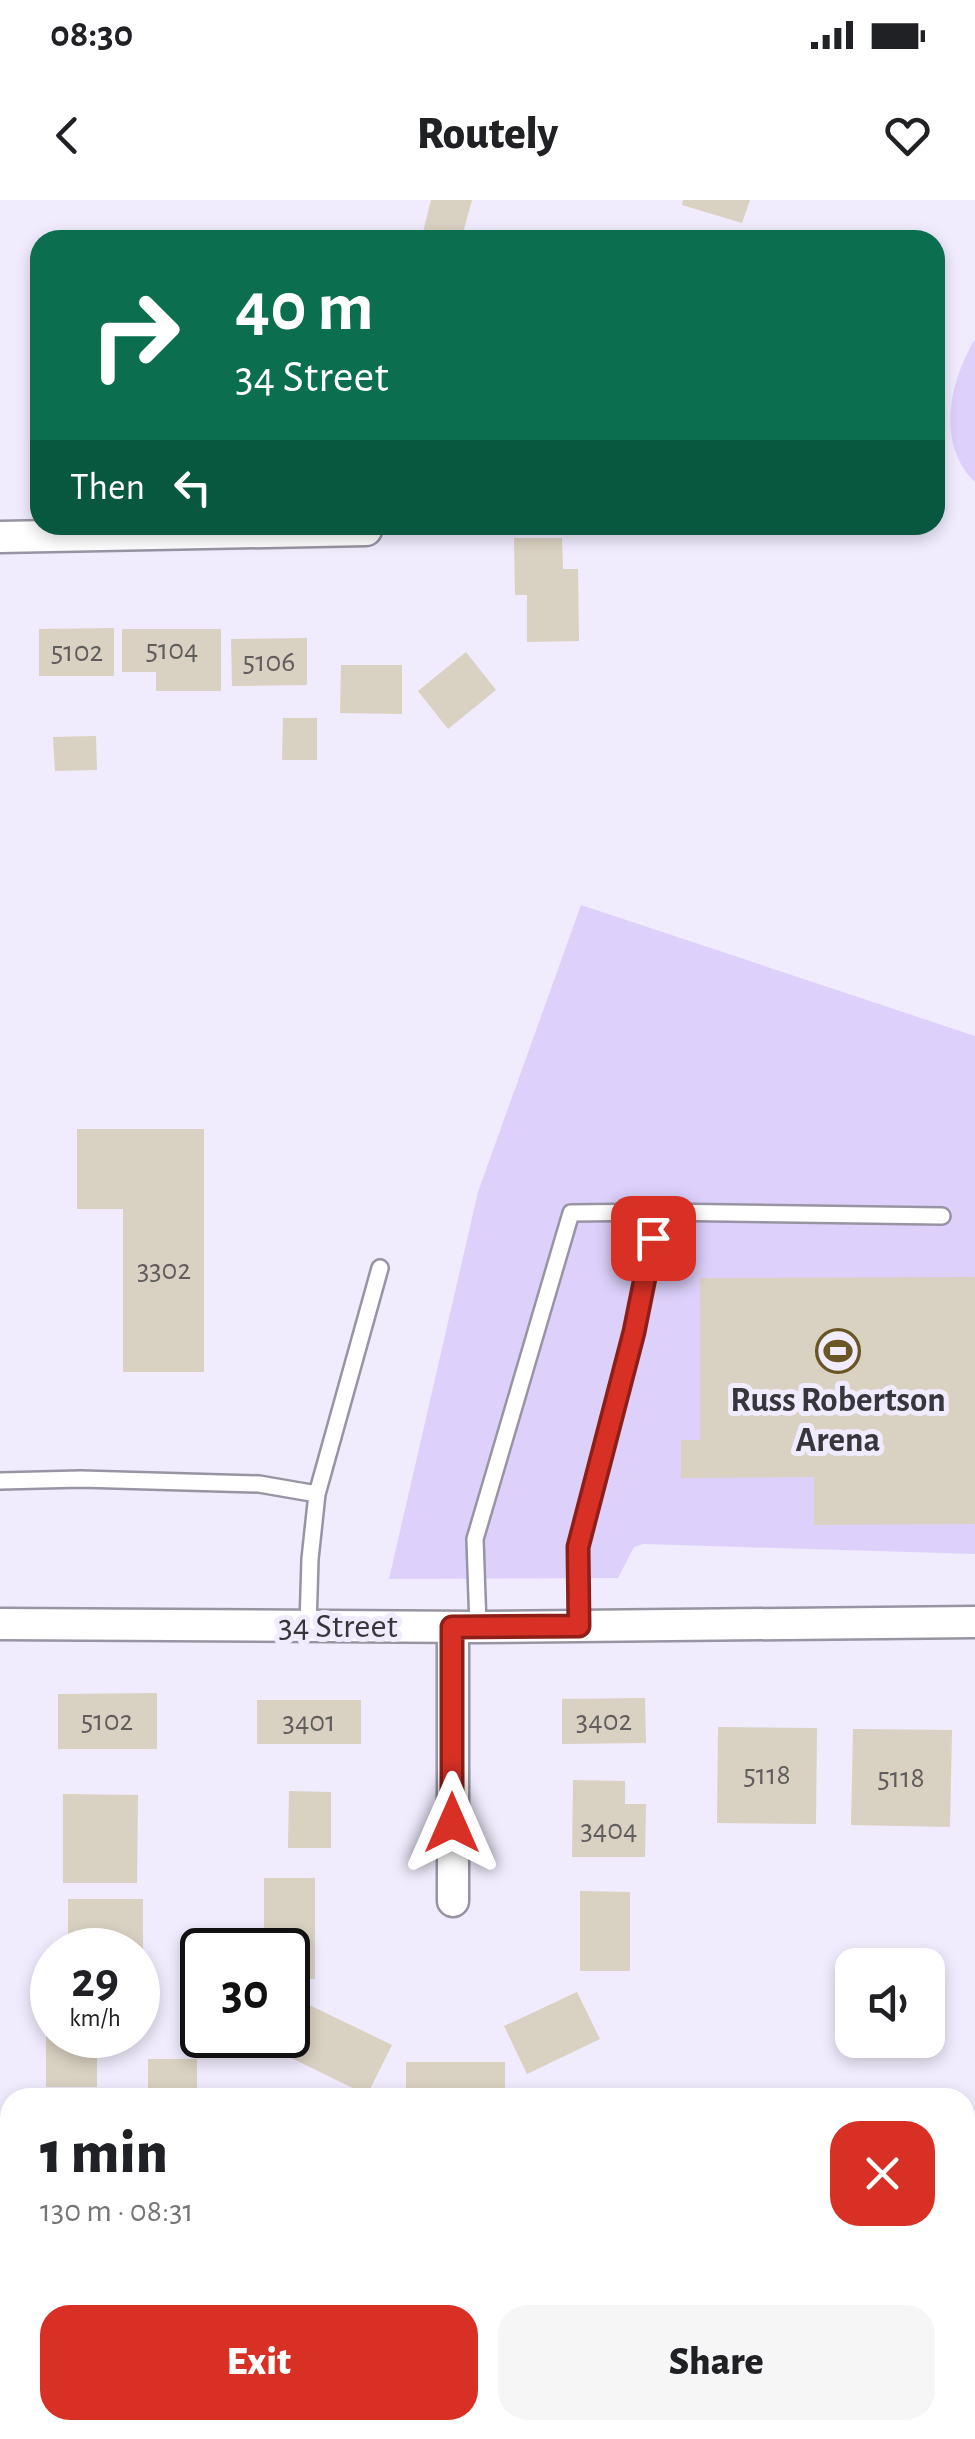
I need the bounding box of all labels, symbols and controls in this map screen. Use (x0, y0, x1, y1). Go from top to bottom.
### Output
text: 08:30 (50, 16, 133, 54)
icon: back (40, 108, 95, 163)
icon: heart (880, 108, 935, 163)
text: Routely (417, 112, 558, 157)
icon: right (70, 270, 200, 400)
text: 40 m (235, 273, 374, 343)
text: 34 Street (235, 355, 389, 400)
icon: left (165, 460, 220, 515)
text: Then (70, 469, 145, 507)
house number: 5104 (145, 635, 199, 665)
house number: 5102 (51, 637, 103, 667)
house number: 5106 (243, 647, 295, 677)
pin (611, 1196, 696, 1281)
icon: arrive (626, 1211, 681, 1266)
house number: 3302 (137, 1255, 191, 1285)
sports icon: Russ Robertson Arena (815, 1328, 861, 1374)
place label: Russ Robertson Arena (730, 1383, 946, 1458)
street label: 34 Street (278, 1609, 398, 1644)
house number: 5102 (81, 1706, 133, 1736)
house number: 3402 (576, 1706, 632, 1736)
house number: 3401 (283, 1707, 335, 1737)
house number: 5118 (743, 1760, 791, 1790)
house number: 5118 (877, 1763, 925, 1793)
position arrow (400, 1771, 504, 1875)
house number: 3404 (580, 1815, 638, 1845)
speed limit sign: 30 (180, 1928, 310, 2058)
map controls (835, 1948, 945, 2058)
button: sound (835, 1948, 945, 2058)
text: 29 (71, 1956, 119, 2006)
text: km/h (69, 2006, 121, 2031)
button: close (830, 2121, 935, 2226)
text: 1 min (40, 2124, 168, 2184)
text: 130 m · 08:31 (40, 2195, 193, 2227)
button: Exit (40, 2305, 478, 2420)
button: Share (498, 2305, 935, 2420)

